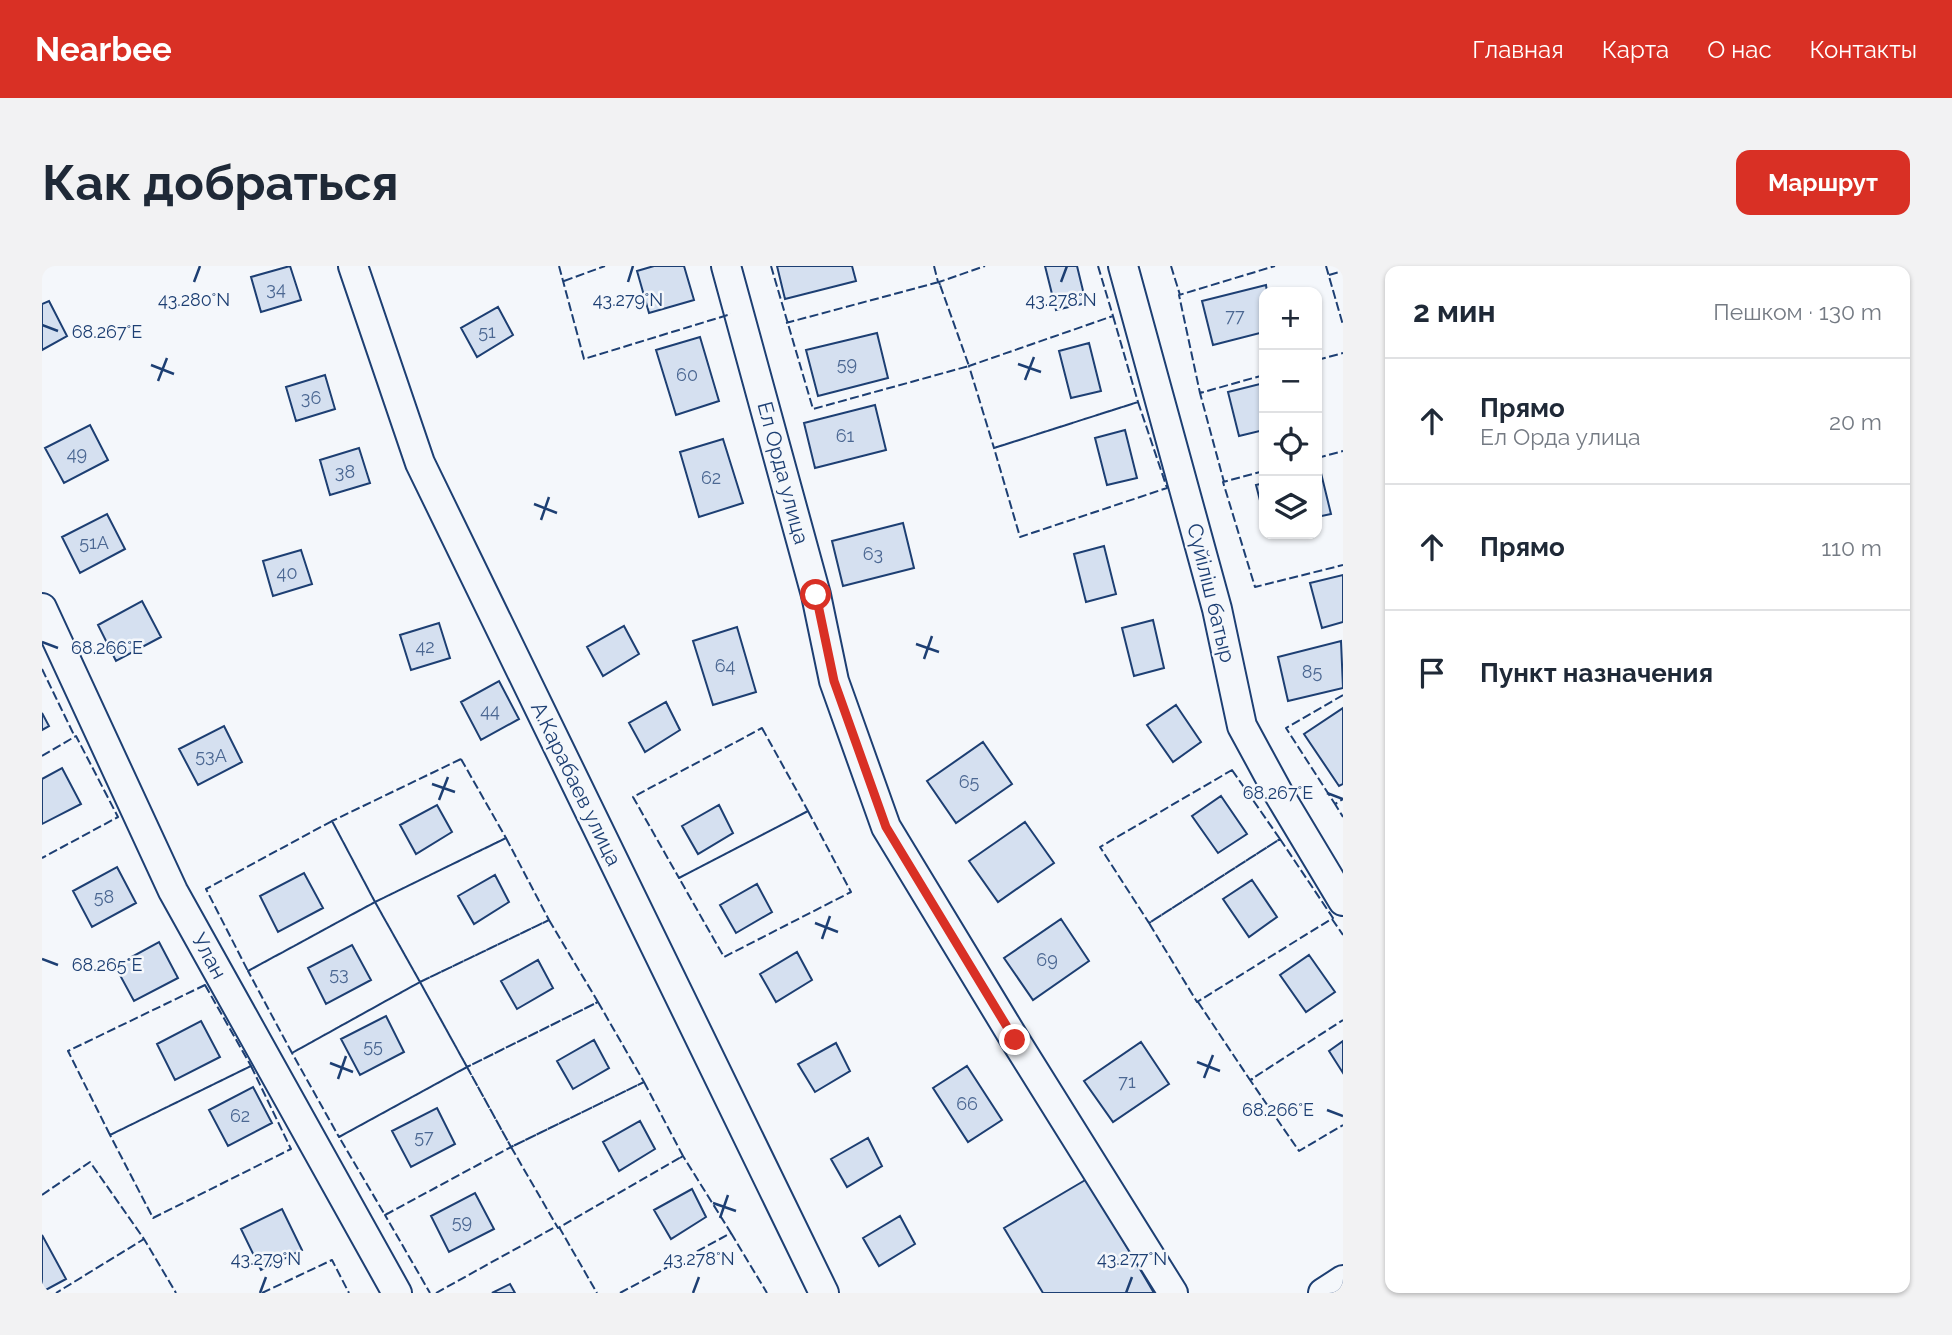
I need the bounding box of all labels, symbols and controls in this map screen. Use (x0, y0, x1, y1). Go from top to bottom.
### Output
text: Nearbee (35, 30, 172, 69)
text: Главная (1472, 35, 1564, 64)
text: Карта (1602, 35, 1669, 64)
text: О нас (1707, 35, 1772, 64)
text: Контакты (1810, 35, 1917, 64)
button: Маршрут (1736, 150, 1910, 215)
text: Как добраться (42, 154, 399, 211)
house number: 34 (266, 278, 286, 299)
map controls (1259, 287, 1322, 539)
button: + (1259, 287, 1322, 350)
text: 43.280°N (158, 289, 230, 310)
text: 43.279°N (593, 289, 663, 310)
text: 43.278°N (1025, 289, 1097, 310)
text: 2 мин (1413, 294, 1496, 329)
text: Пешком · 130 m (1713, 298, 1882, 325)
house number: 77 (1225, 305, 1245, 326)
text: 68.267°E (72, 321, 142, 342)
house number: 51 (478, 321, 496, 342)
button: − (1259, 350, 1322, 413)
house number: 59 (837, 353, 857, 374)
house number: 60 (676, 364, 698, 385)
house number: 36 (301, 387, 321, 408)
text: Прямо (1480, 393, 1565, 423)
street label: Ел Орда улица (752, 399, 815, 547)
icon: ahead (1413, 402, 1451, 440)
text: 20 m (1829, 408, 1882, 435)
button: locate (1259, 413, 1322, 476)
text: Ел Орда улица (1480, 423, 1641, 450)
house number: 61 (836, 425, 855, 446)
house number: 49 (67, 443, 87, 464)
house number: 38 (335, 461, 355, 482)
house number: 62 (701, 467, 721, 488)
button: layers (1259, 476, 1322, 539)
street label: Сүйіліш батыр (1182, 521, 1241, 665)
icon: ahead (1413, 528, 1451, 566)
house number: 51А (79, 532, 109, 553)
text: Прямо (1480, 532, 1565, 562)
text: 110 m (1821, 534, 1882, 561)
house number: 63 (863, 543, 883, 564)
house number: 40 (277, 562, 297, 583)
route start (800, 579, 831, 610)
house number: 42 (415, 636, 435, 657)
text: 68.266°E (71, 637, 143, 658)
icon: arrive (1413, 654, 1451, 692)
house number: 64 (715, 655, 736, 676)
text: Пункт назначения (1480, 658, 1713, 688)
house number: 85 (1302, 661, 1322, 682)
street label: А.Карабаев улица (526, 698, 627, 870)
house number: 44 (480, 700, 500, 721)
house number: 53А (195, 745, 227, 766)
house number: 65 (959, 771, 980, 792)
text: 68.267°E (1243, 782, 1313, 803)
house number: 58 (94, 886, 114, 907)
street label: Улан (187, 928, 232, 983)
house number: 69 (1036, 949, 1058, 970)
text: 68.265°E (72, 954, 142, 975)
house number: 53 (329, 963, 349, 984)
route end (999, 1024, 1030, 1055)
house number: 55 (363, 1035, 383, 1056)
house number: 71 (1118, 1071, 1136, 1092)
house number: 66 (956, 1093, 978, 1114)
text: 68.266°E (1242, 1099, 1314, 1120)
house number: 62 (230, 1105, 250, 1126)
house number: 57 (414, 1126, 434, 1147)
house number: 59 (452, 1211, 472, 1232)
text: 43.279°N (231, 1248, 301, 1269)
text: 43.278°N (663, 1248, 735, 1269)
text: 43.277°N (1097, 1248, 1167, 1269)

